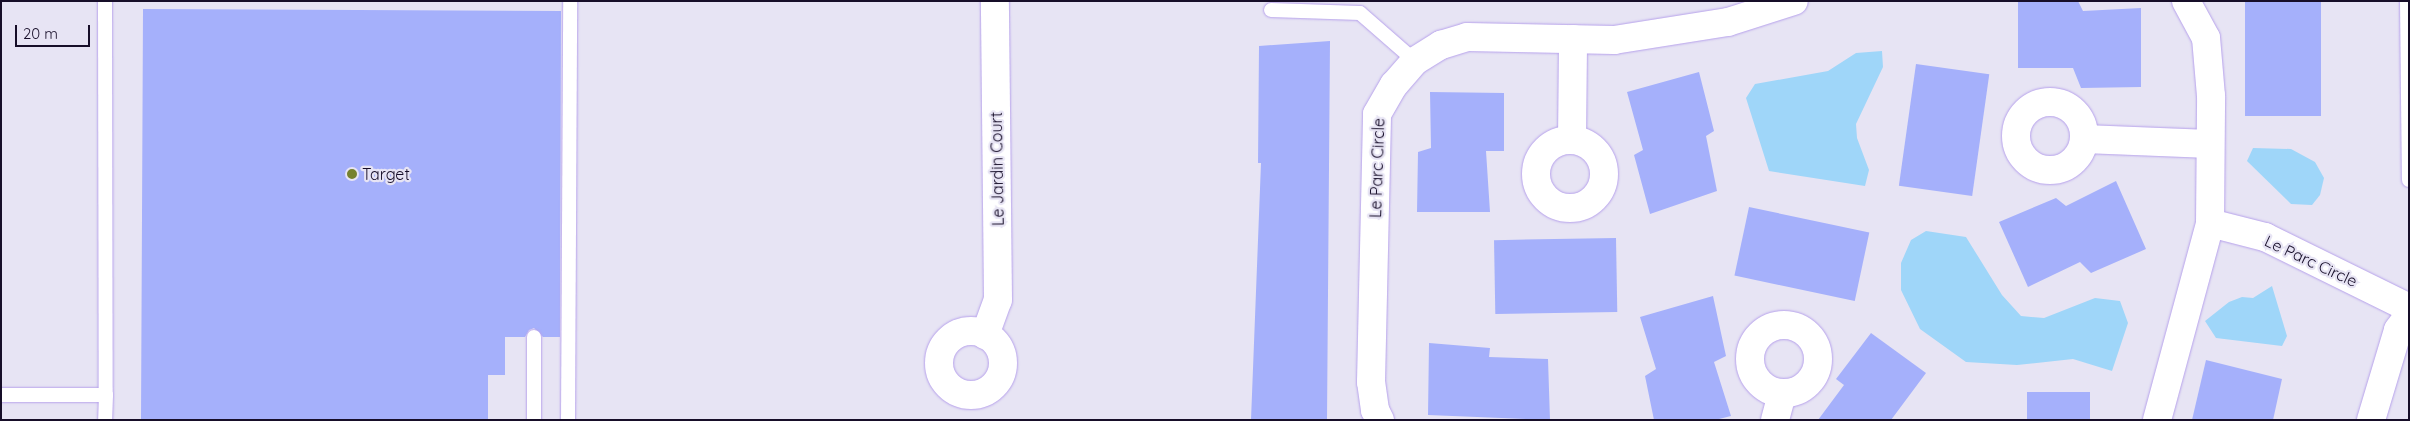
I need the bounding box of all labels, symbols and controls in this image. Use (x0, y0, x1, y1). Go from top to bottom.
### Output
scale bar (18, 15, 92, 47)
text: 20 m (23, 24, 58, 43)
street label: Le Jardin Court (986, 112, 1008, 226)
street label: Le Parc Circle (1366, 118, 1388, 218)
place label: Target (362, 164, 410, 184)
marker: Target (346, 168, 358, 180)
street label: Le Parc Circle (2262, 231, 2360, 291)

